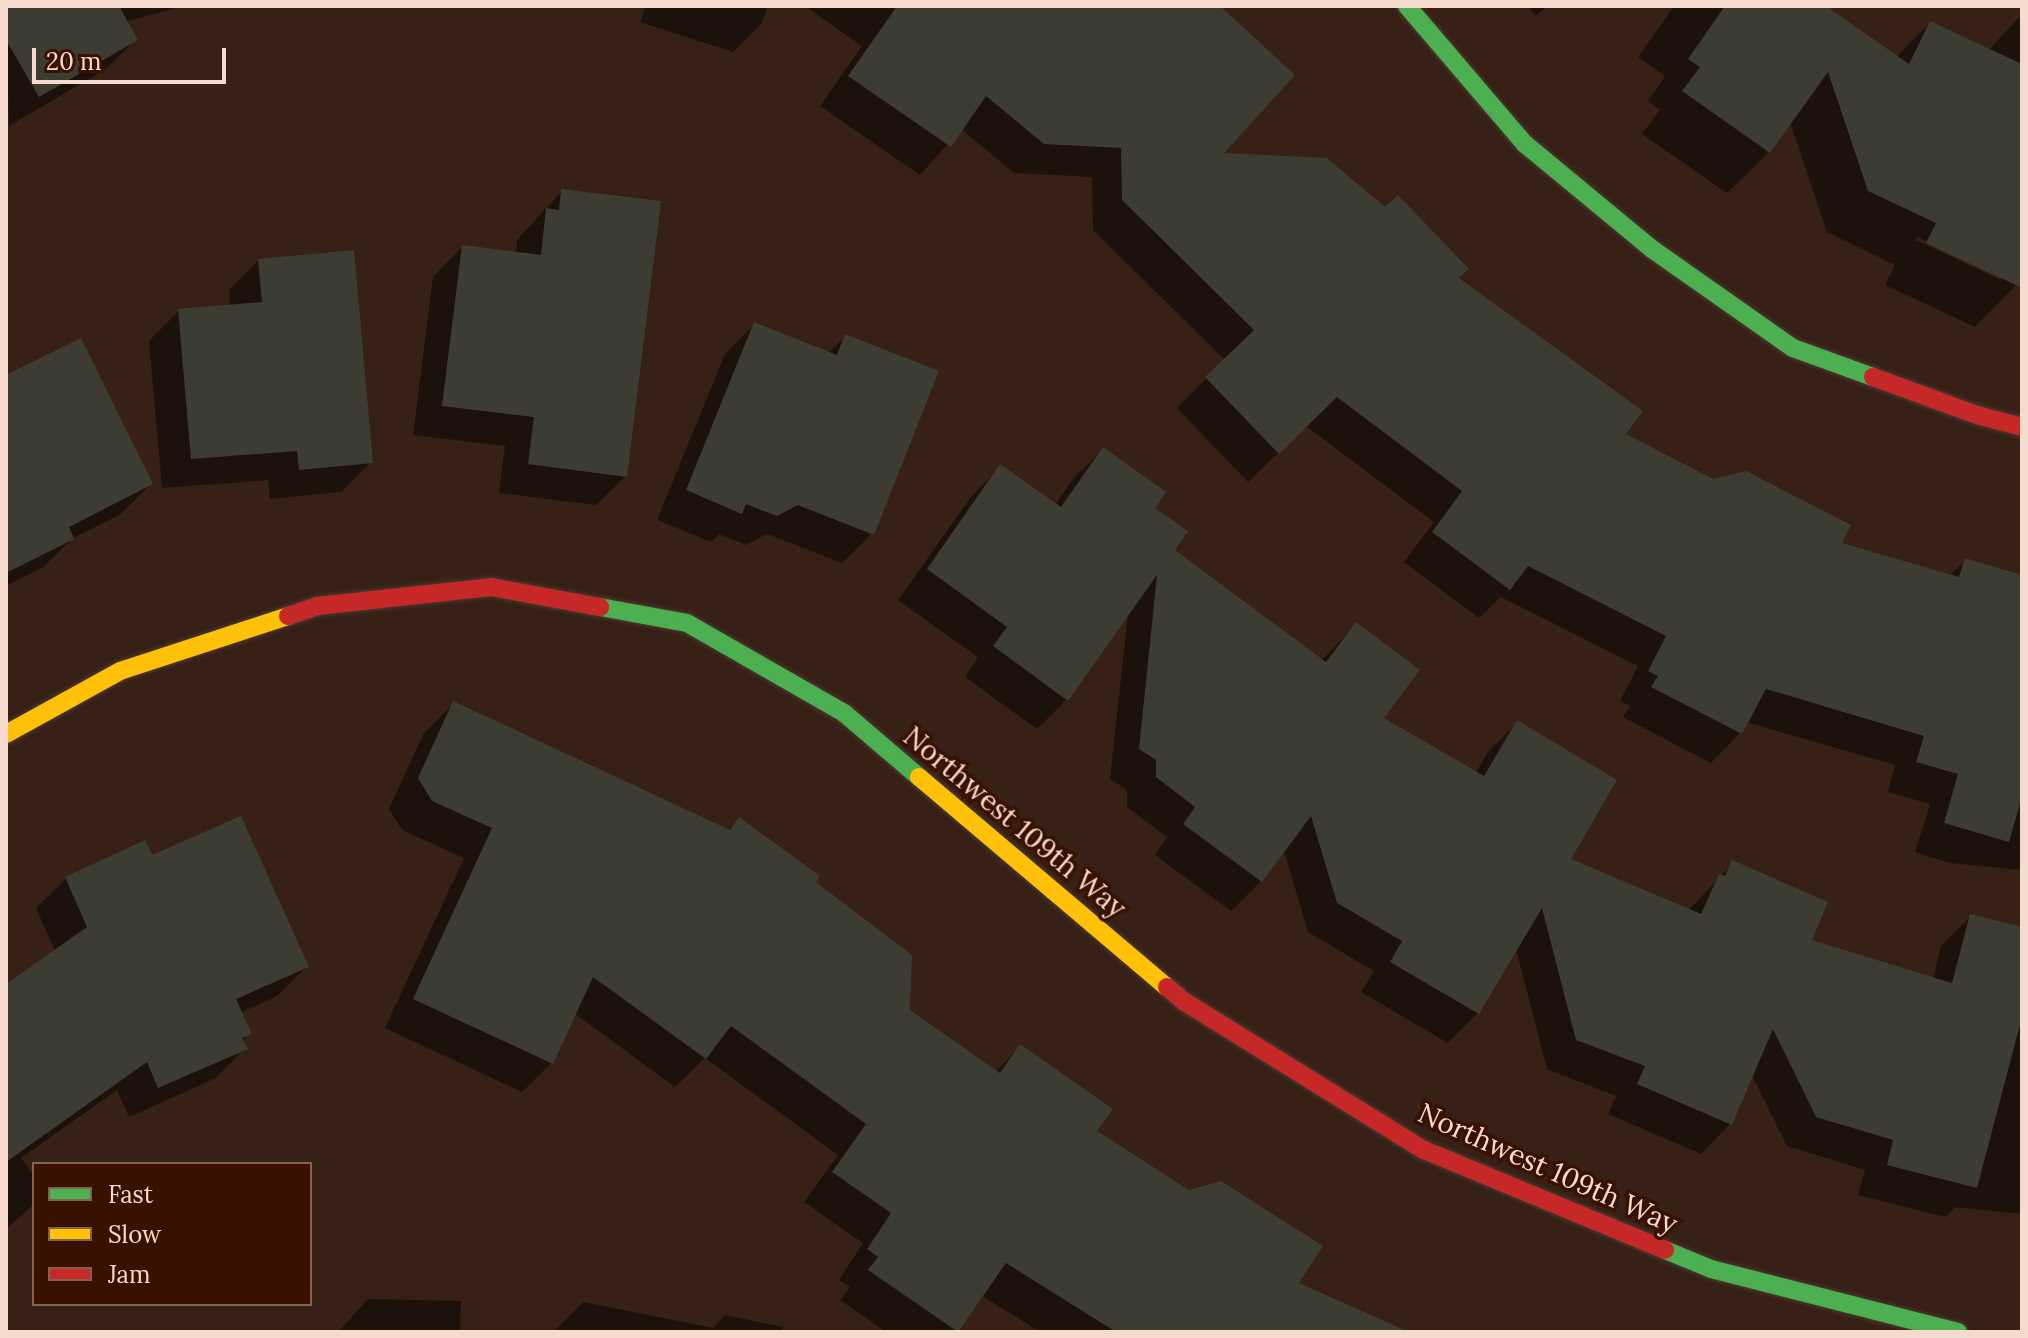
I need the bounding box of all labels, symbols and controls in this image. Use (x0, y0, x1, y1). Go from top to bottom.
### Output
scale bar (36, 32, 230, 82)
text: 20 m (46, 46, 102, 77)
street label: Northwest 109th Way (897, 719, 1133, 925)
street label: Northwest 109th Way (1413, 1096, 1683, 1240)
legend (32, 1162, 312, 1306)
text: Fast (108, 1179, 153, 1210)
text: Slow (108, 1219, 161, 1250)
text: Jam (108, 1259, 150, 1290)

